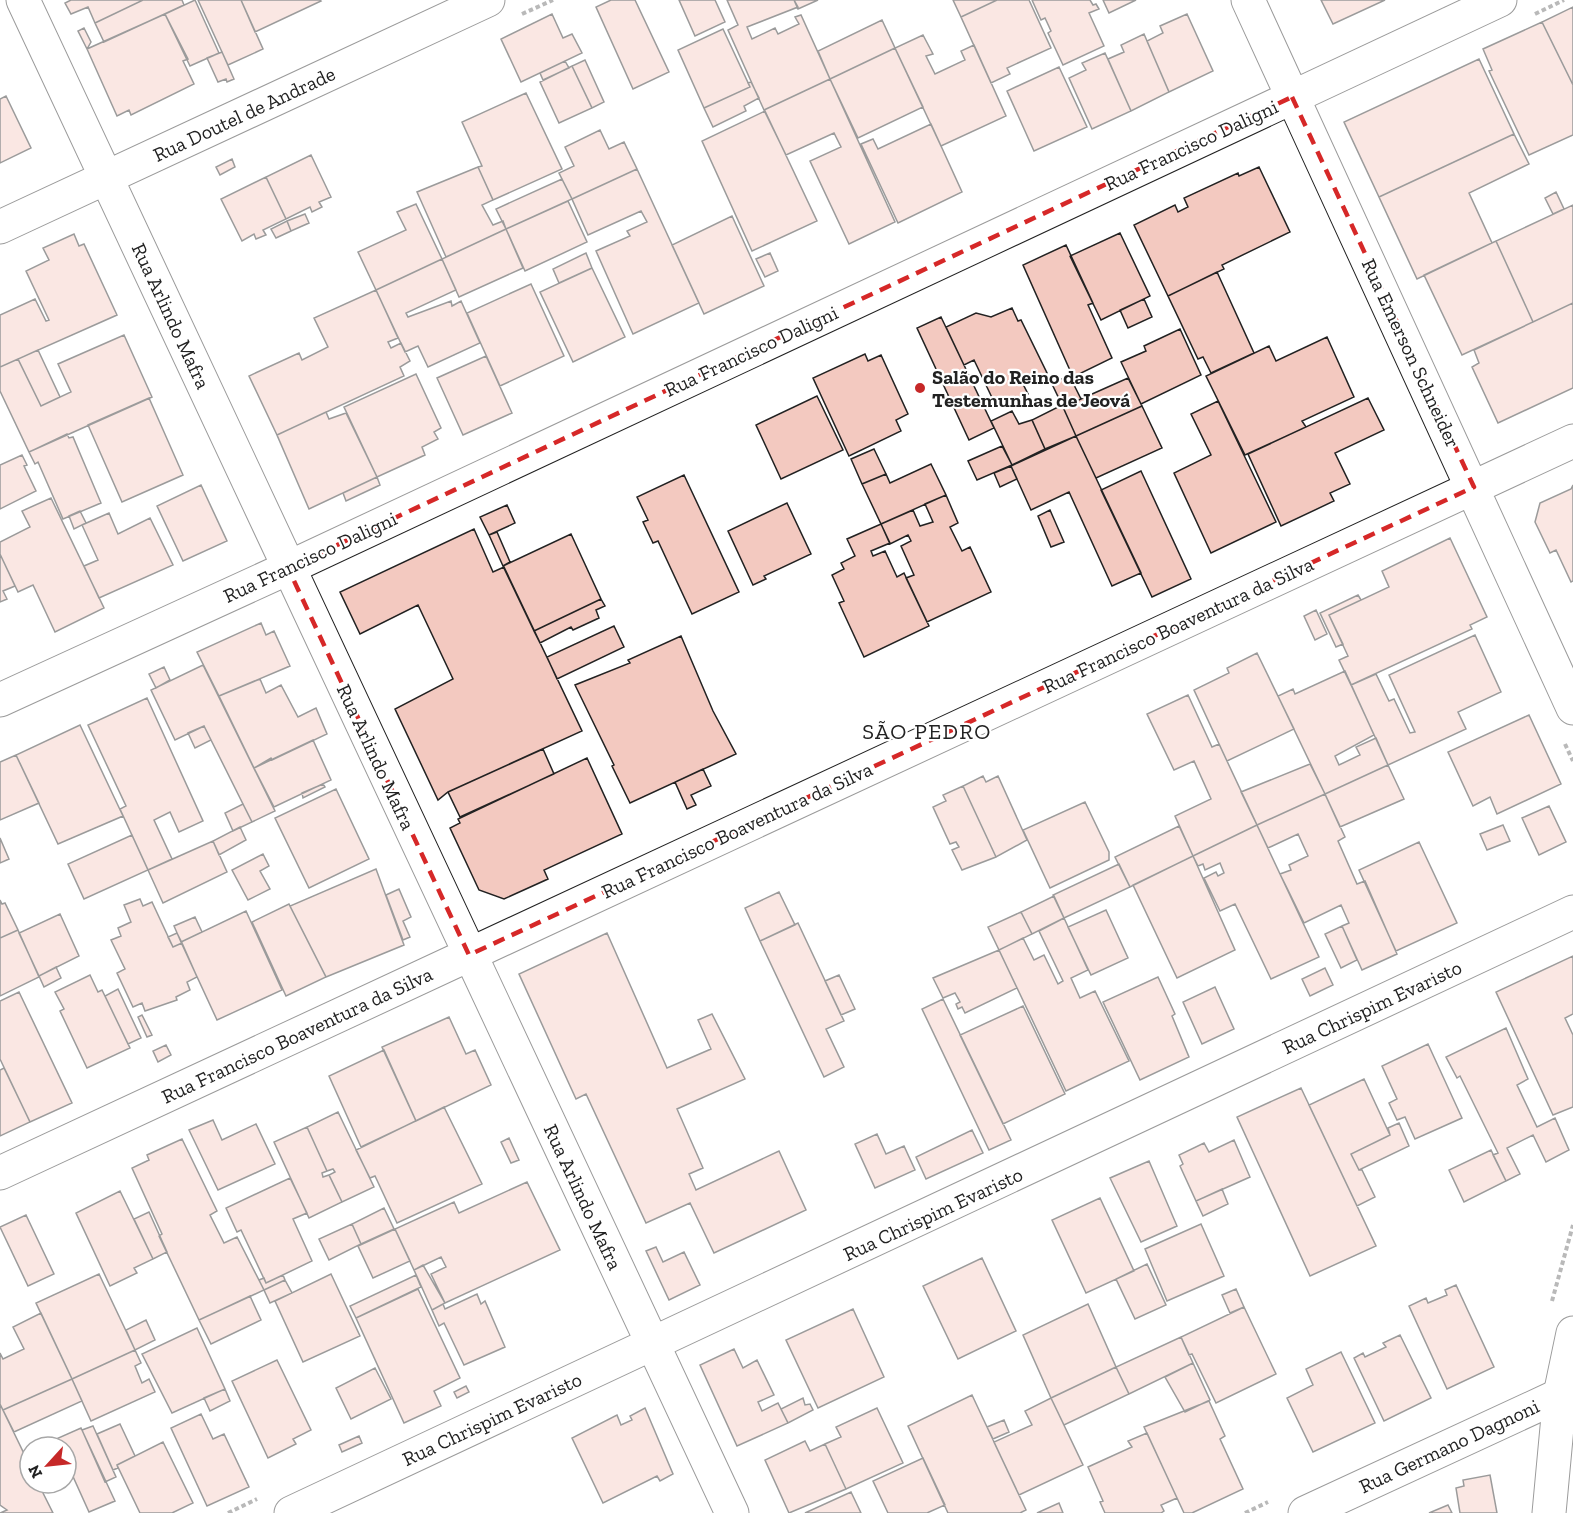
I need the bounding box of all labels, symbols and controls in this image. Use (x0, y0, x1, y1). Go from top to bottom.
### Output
street label: Rua Doutel de Andrade (149, 61, 339, 167)
street label: Rua Francisco Daligni (1100, 94, 1282, 196)
street label: Rua Arlindo Mafra (127, 239, 215, 393)
street label: Rua Emerson Schneider (1357, 255, 1465, 451)
street label: Rua Francisco Daligni (660, 300, 842, 402)
place label: Salão do Reino das Testemunhas de Jeová (932, 365, 1130, 412)
marker: Salão do Reino das Testemunhas de Jeová (913, 381, 927, 395)
street label: Rua Francisco Daligni (219, 506, 401, 608)
street label: Rua Francisco Boaventura da Silva (1039, 551, 1317, 698)
street label: Rua Arlindo Mafra (332, 680, 420, 834)
district label: SÃO PEDRO (862, 718, 992, 745)
street label: Rua Francisco Boaventura da Silva (598, 756, 876, 903)
street label: Rua Chrispim Evaristo (1279, 955, 1465, 1059)
street label: Rua Francisco Boaventura da Silva (158, 961, 436, 1108)
street label: Rua Arlindo Mafra (539, 1120, 627, 1274)
street label: Rua Chrispim Evaristo (840, 1162, 1026, 1266)
street label: Rua Chrispim Evaristo (399, 1367, 585, 1471)
street label: Rua Germano Dagnoni (1355, 1394, 1543, 1498)
north arrow (18, 1435, 78, 1495)
text: N (24, 1462, 46, 1481)

